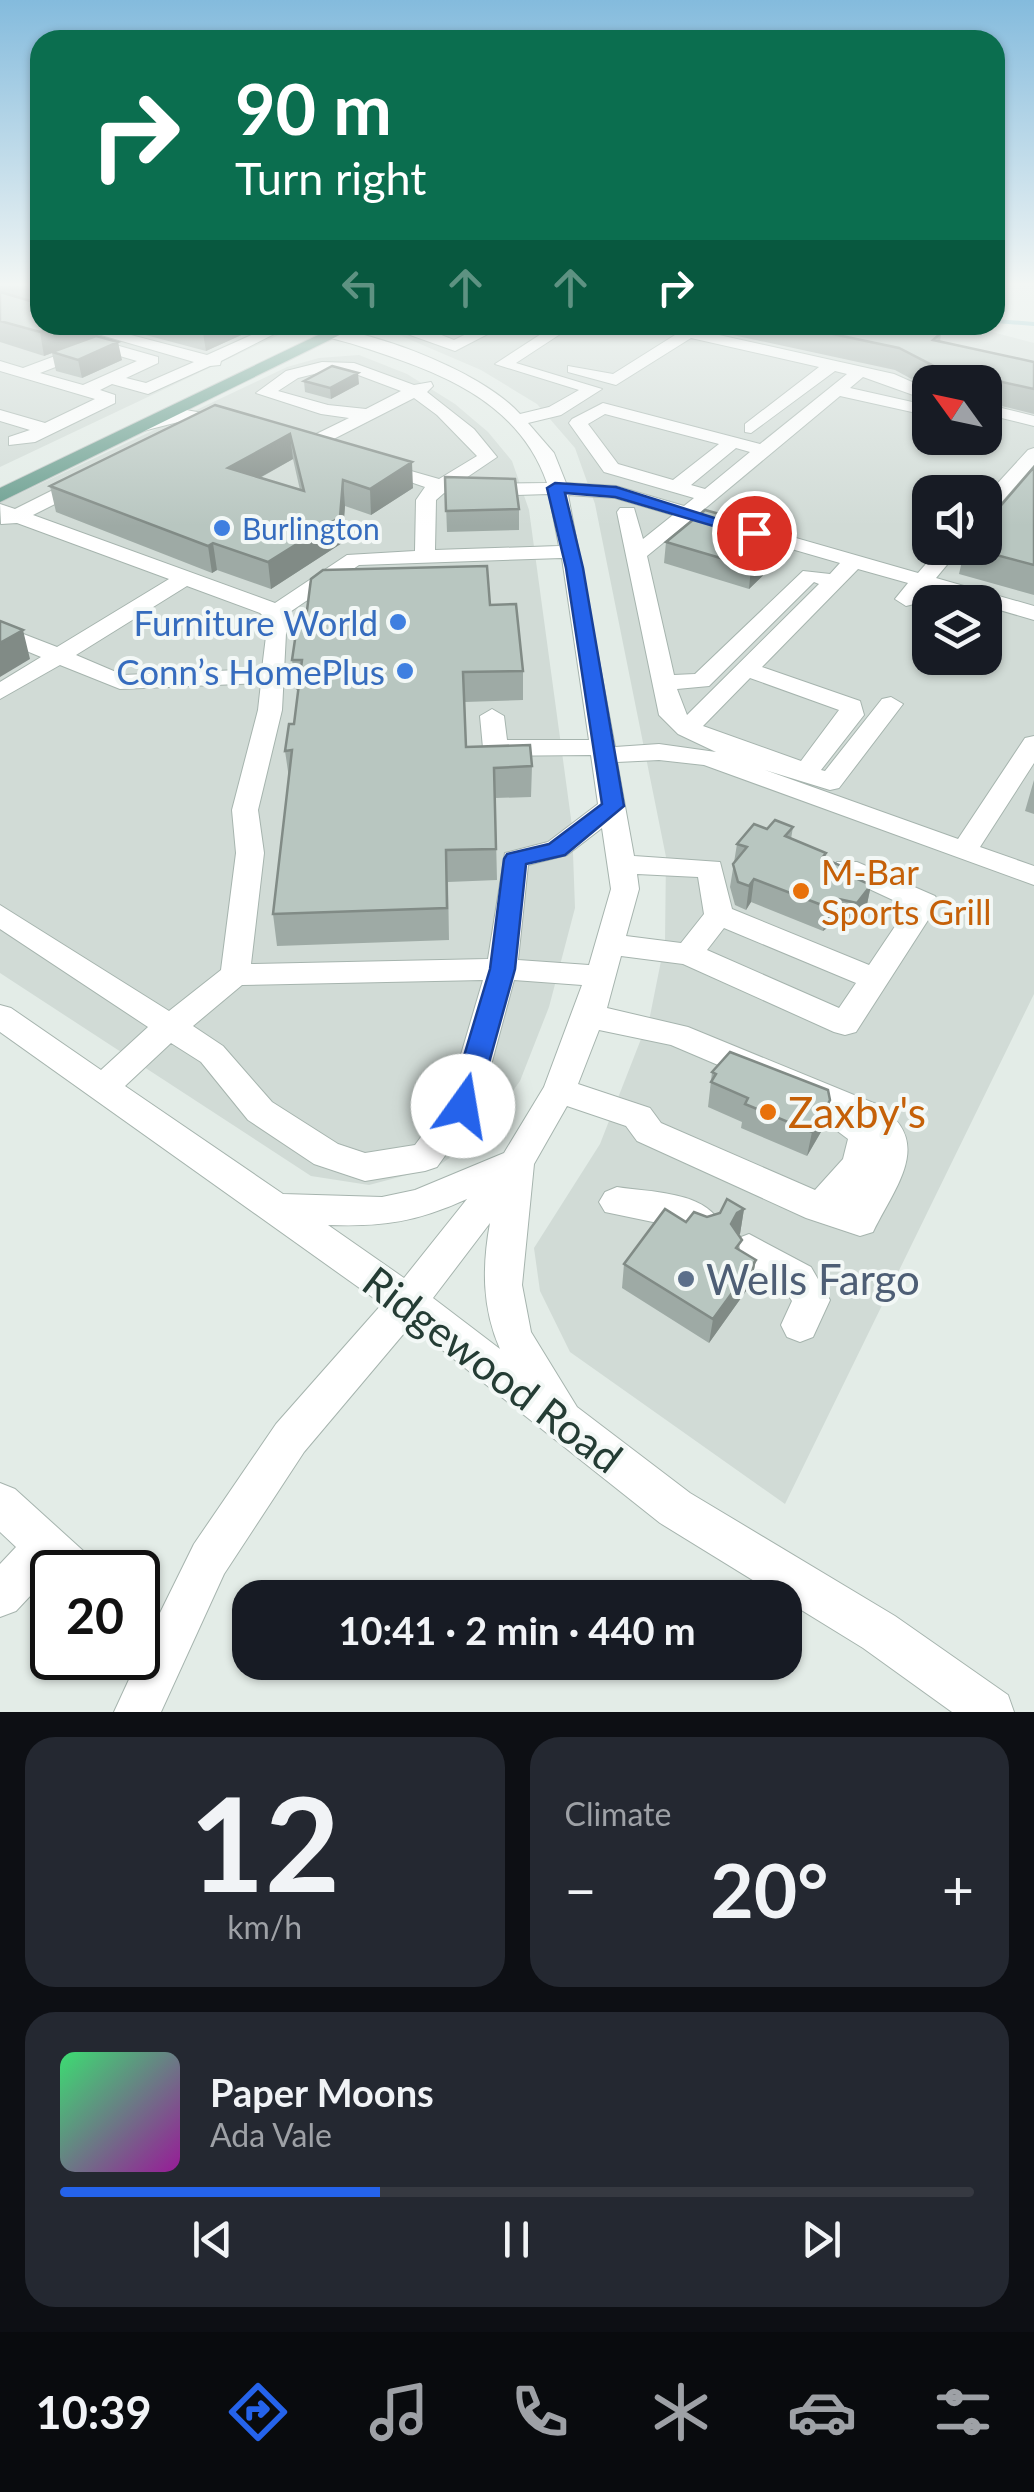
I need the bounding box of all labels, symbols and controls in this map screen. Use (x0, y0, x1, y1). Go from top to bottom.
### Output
text: 90 m (235, 66, 392, 150)
icon: right (70, 70, 200, 200)
text: Turn right (235, 151, 426, 205)
icon: left (333, 260, 388, 315)
icon: ahead (438, 260, 493, 315)
icon: ahead (543, 260, 598, 315)
icon: right (648, 260, 703, 315)
north arrow (912, 365, 1002, 455)
map controls (912, 365, 1002, 675)
button: sound (912, 475, 1002, 565)
pin (712, 491, 797, 576)
icon: arrive (727, 506, 782, 561)
place label: Burlington (242, 510, 380, 546)
marker: Burlington (211, 517, 233, 539)
button: layers (912, 585, 1002, 675)
place label: Furniture World (134, 601, 378, 643)
marker: Furniture World (387, 611, 409, 633)
place label: Conn’s HomePlus (116, 650, 385, 692)
marker: Conn’s HomePlus (394, 660, 416, 682)
place label: M-Bar Sports Grill (821, 850, 991, 932)
marker: M-Bar Sports Grill (790, 880, 812, 902)
position arrow (411, 1054, 515, 1158)
place label: Zaxby's (788, 1087, 926, 1137)
marker: Zaxby's (757, 1101, 779, 1123)
place label: Wells Fargo (706, 1254, 920, 1304)
street label: Ridgewood Road (354, 1255, 632, 1483)
marker: Wells Fargo (675, 1268, 697, 1290)
speed limit sign: 20 (30, 1550, 160, 1680)
text: 10:41 · 2 min · 440 m (338, 1607, 696, 1653)
text: 12 (189, 1764, 340, 1920)
text: Climate (565, 1794, 671, 1833)
text: 20° (710, 1844, 828, 1934)
text: − (565, 1856, 596, 1922)
text: + (942, 1856, 974, 1922)
text: km/h (227, 1907, 302, 1946)
text: Paper Moons (210, 2069, 434, 2115)
text: Ada Vale (210, 2115, 332, 2154)
icon: previous (185, 2212, 240, 2267)
icon: pause (489, 2212, 544, 2267)
icon: next (794, 2212, 849, 2267)
icon: directions (223, 2377, 293, 2447)
icon: music (364, 2377, 434, 2447)
icon: phone (505, 2377, 575, 2447)
icon: climate (646, 2377, 716, 2447)
icon: car (787, 2377, 857, 2447)
icon: filters (928, 2377, 998, 2447)
text: 10:39 (36, 2385, 152, 2439)

